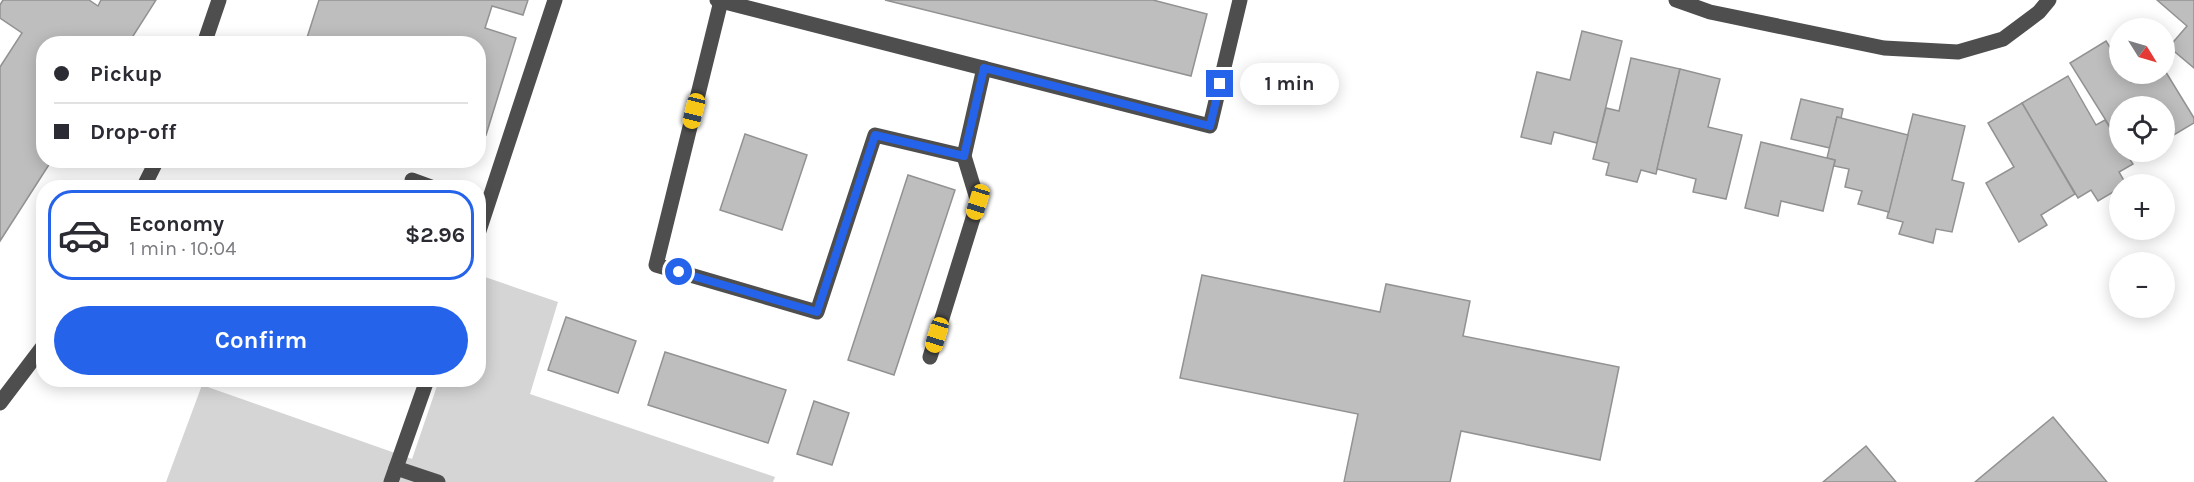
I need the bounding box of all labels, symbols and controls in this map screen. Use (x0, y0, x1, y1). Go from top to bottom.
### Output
north arrow (2109, 18, 2175, 84)
map controls (2109, 18, 2175, 318)
text: Pickup (90, 61, 162, 87)
callout: 1 min (1241, 63, 1340, 105)
route end (1206, 70, 1233, 97)
text: 1 min (1264, 72, 1315, 95)
car (681, 91, 707, 131)
button: locate (2109, 96, 2175, 162)
text: Drop-off (90, 119, 176, 145)
button: + (2109, 174, 2175, 240)
car (964, 182, 992, 222)
icon: car (57, 208, 111, 262)
text: Economy (129, 211, 224, 237)
text: $2.96 (405, 222, 465, 248)
text: 1 min · 10:04 (129, 237, 236, 260)
button: − (2109, 252, 2175, 318)
route start (665, 258, 692, 285)
button: Confirm (54, 306, 468, 375)
car (923, 315, 951, 355)

